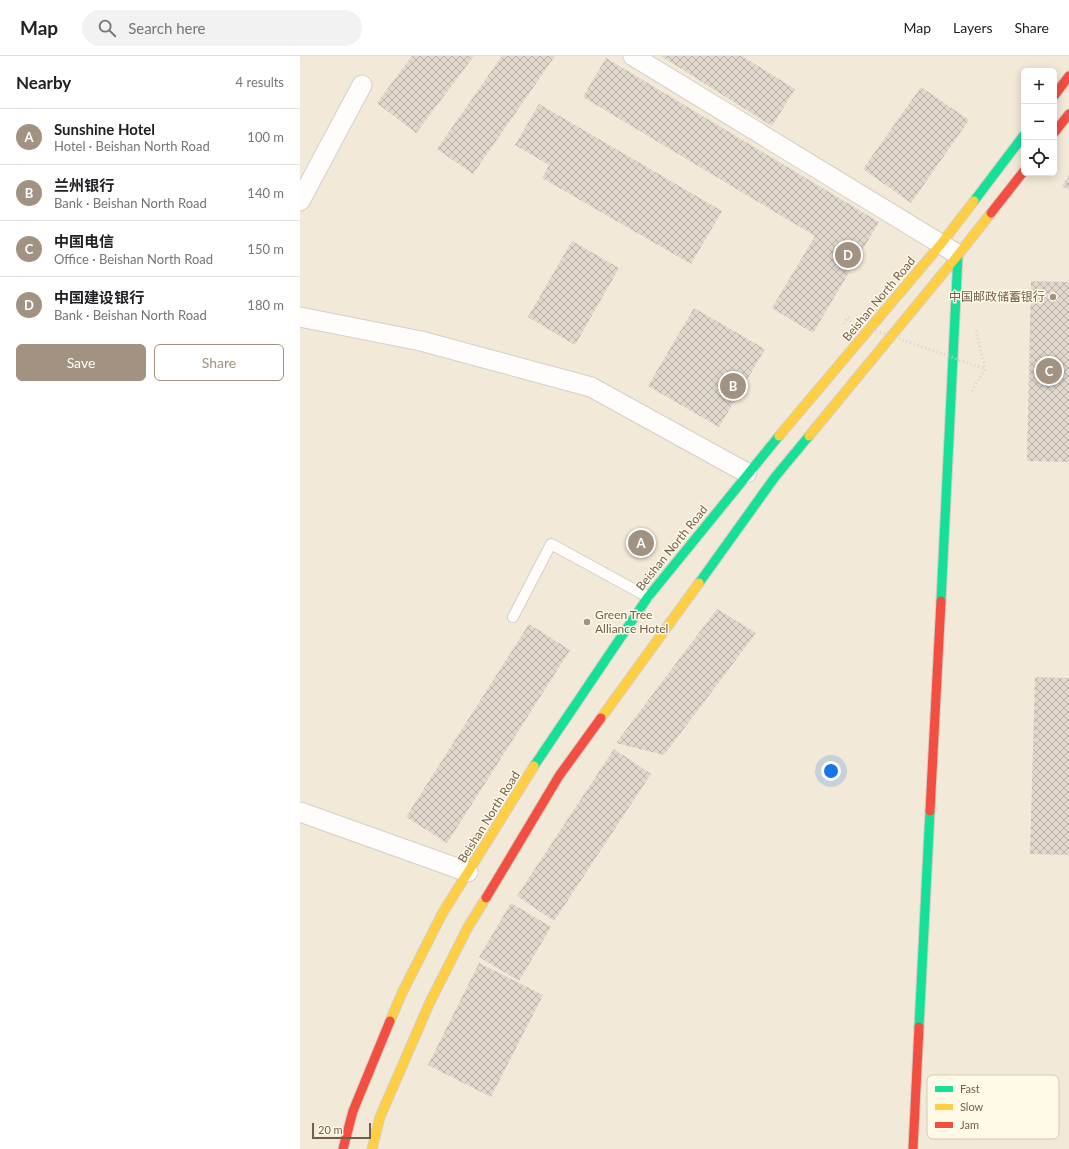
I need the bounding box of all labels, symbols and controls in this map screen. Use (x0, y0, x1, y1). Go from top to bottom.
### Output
search box (82, 10, 362, 46)
text: Map (20, 16, 58, 39)
icon: search (96, 17, 118, 39)
text: Search here (128, 19, 206, 37)
text: Map (903, 19, 931, 36)
text: Layers (953, 19, 993, 36)
text: Share (1015, 19, 1049, 36)
map controls (1021, 68, 1057, 176)
button: + (1021, 68, 1057, 104)
text: Nearby (16, 72, 71, 93)
text: 4 results (236, 74, 284, 90)
button: − (1021, 104, 1057, 140)
text: Sunshine Hotel (54, 120, 155, 138)
text: A (24, 129, 34, 145)
text: 100 m (247, 129, 284, 145)
text: Hotel · Beishan North Road (54, 138, 210, 154)
button: locate (1021, 140, 1057, 176)
text: 兰州银行 (54, 176, 114, 194)
text: B (25, 185, 33, 201)
text: 140 m (247, 185, 284, 201)
text: Bank · Beishan North Road (54, 195, 207, 211)
text: 中国电信 (54, 232, 114, 250)
pin: D (835, 240, 861, 270)
text: C (25, 241, 33, 257)
text: 150 m (247, 241, 284, 257)
text: Office · Beishan North Road (54, 251, 213, 267)
street label: Beishan North Road (839, 254, 918, 344)
text: 中国建设银行 (54, 288, 144, 306)
place label: 中国邮政储蓄银行 (949, 289, 1045, 304)
marker: 中国邮政储蓄银行 (1048, 292, 1058, 302)
text: D (24, 297, 34, 313)
text: 180 m (247, 297, 284, 313)
text: Bank · Beishan North Road (54, 307, 207, 323)
button: Save (16, 344, 146, 381)
button: Share (154, 344, 284, 381)
pin: C (1036, 356, 1062, 386)
pin: B (720, 371, 746, 401)
street label: Beishan North Road (633, 502, 711, 593)
pin: A (628, 528, 654, 558)
place label: Green Tree Alliance Hotel (595, 607, 668, 636)
marker: Green Tree Alliance Hotel (582, 617, 592, 627)
your location (821, 761, 841, 781)
street label: Beishan North Road (454, 768, 523, 865)
legend (927, 1075, 1059, 1139)
text: Fast (960, 1082, 980, 1095)
text: Slow (960, 1100, 984, 1113)
text: Jam (960, 1118, 979, 1131)
scale bar (312, 1121, 371, 1140)
text: 20 m (318, 1123, 343, 1136)

